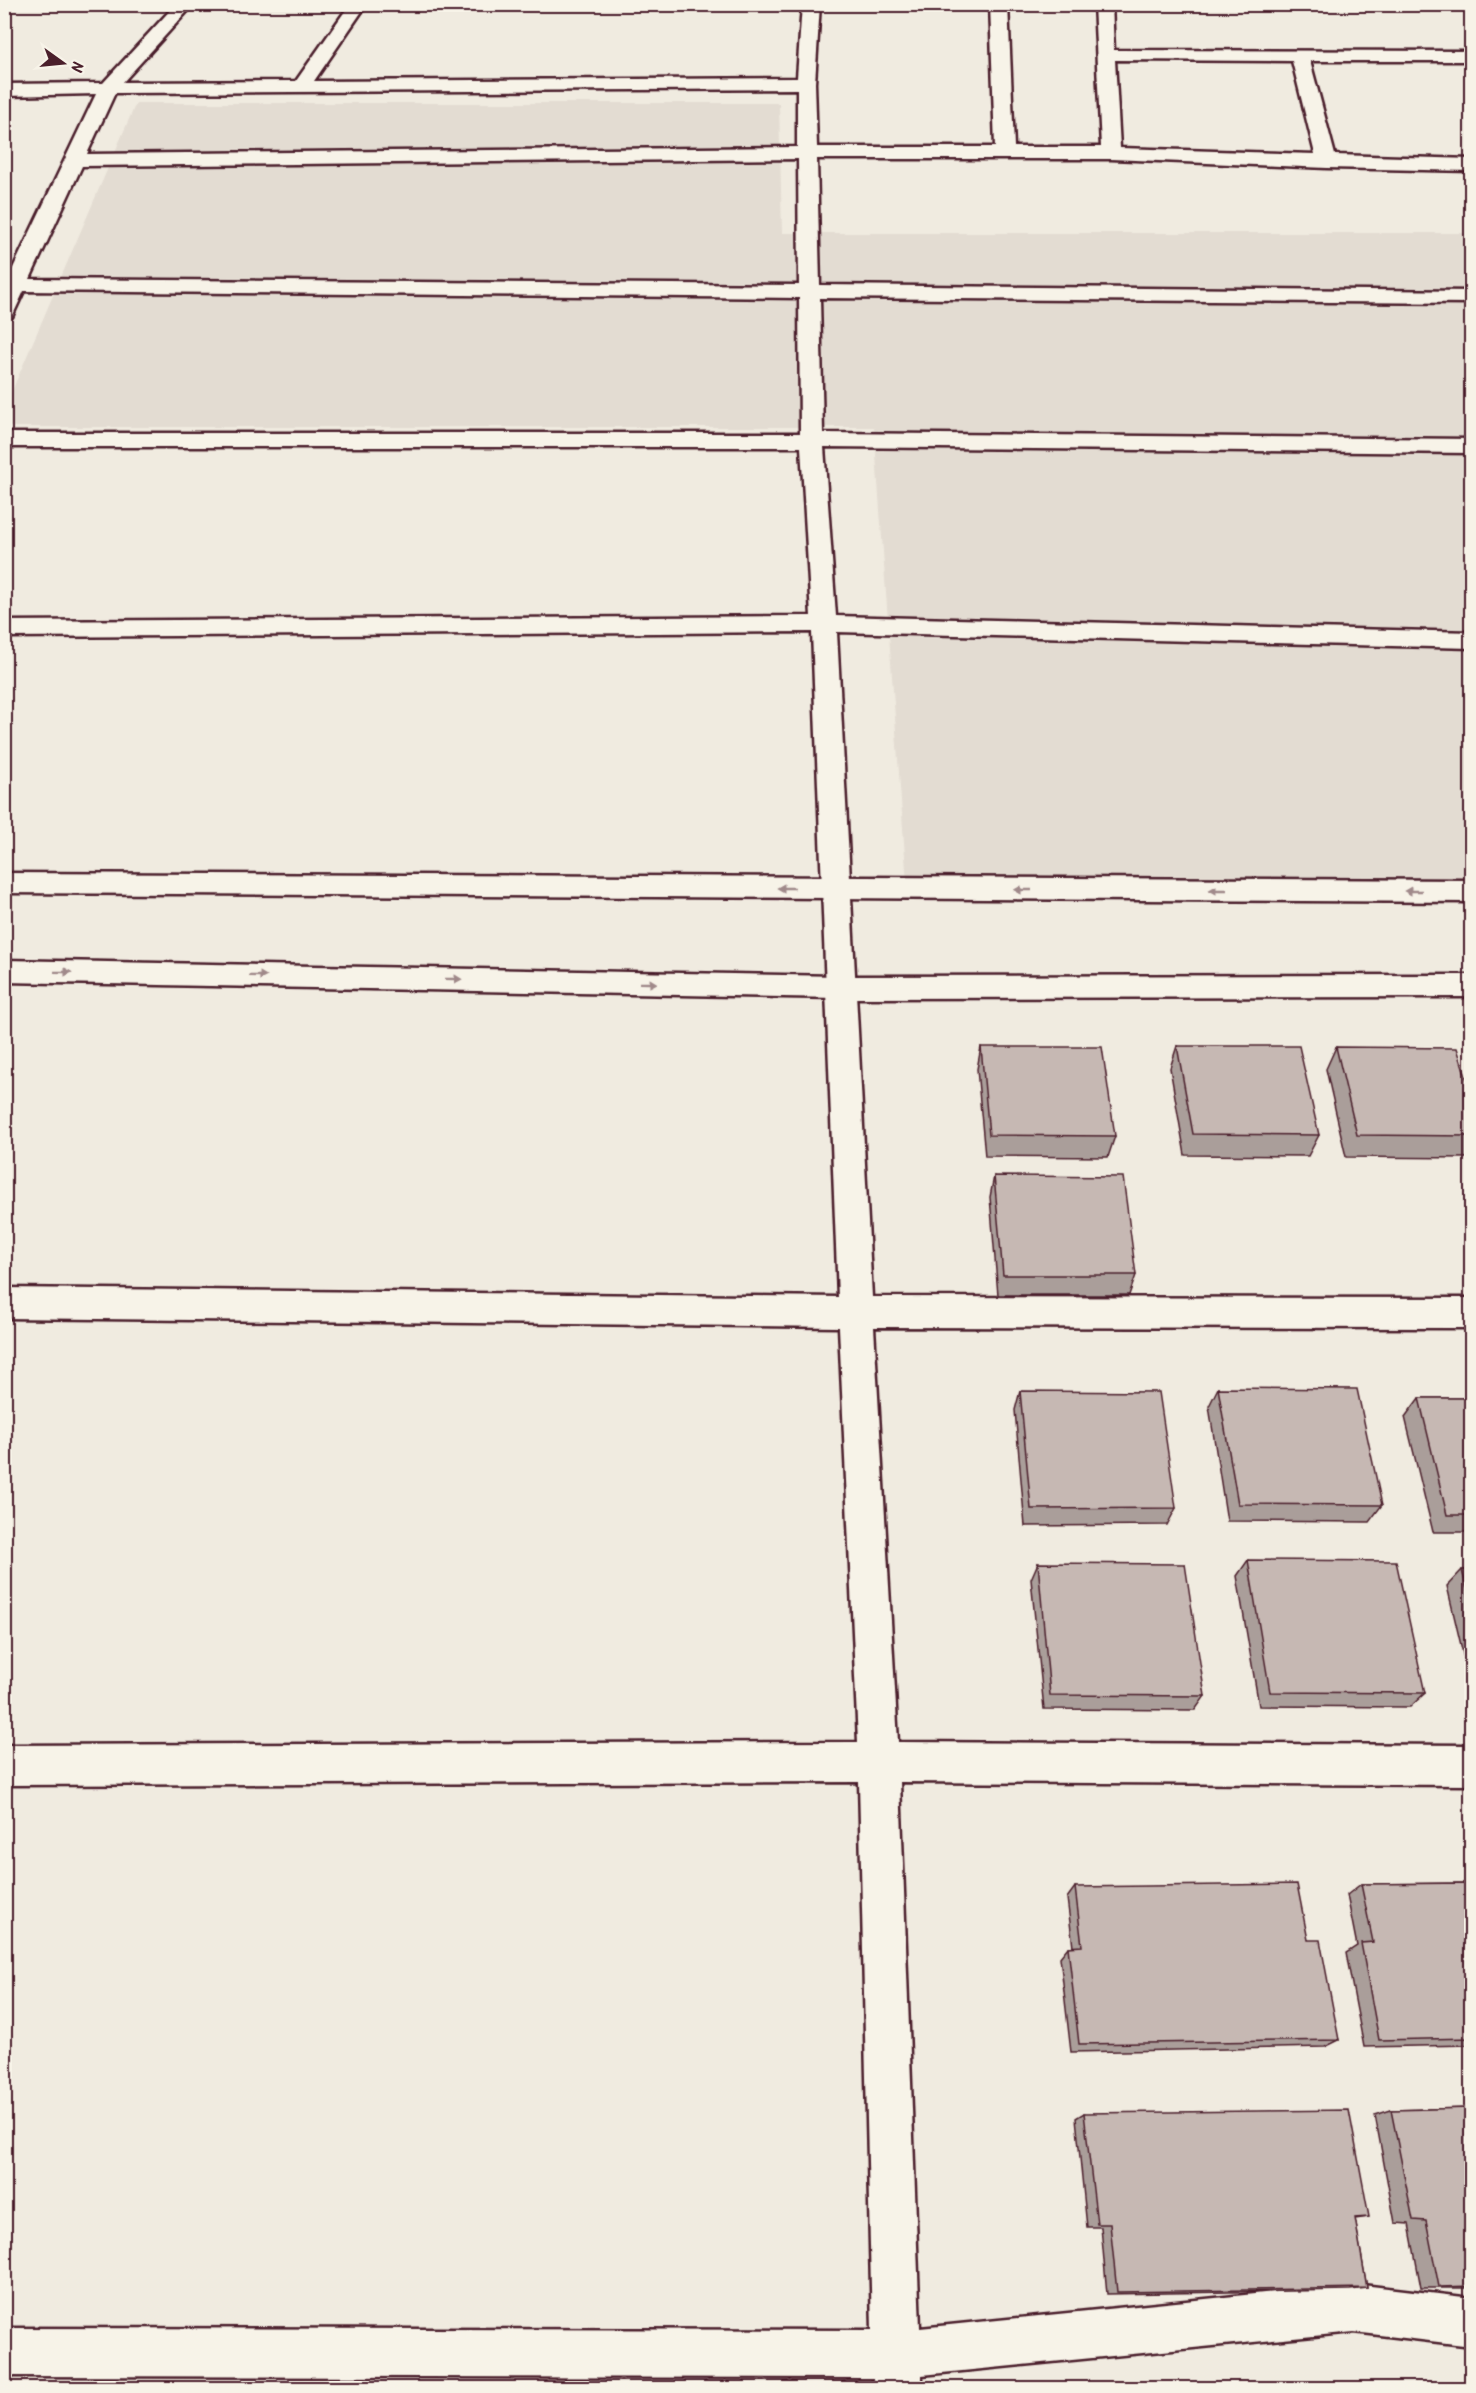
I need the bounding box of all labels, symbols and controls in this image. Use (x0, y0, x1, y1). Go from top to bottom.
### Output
north arrow (33, 33, 93, 93)
text: N (63, 58, 89, 75)
one-way arrow (777, 883, 796, 893)
one-way arrow (1014, 885, 1033, 894)
one-way arrow (1209, 885, 1228, 895)
one-way arrow (1404, 886, 1423, 896)
one-way arrow (53, 967, 72, 976)
one-way arrow (248, 971, 267, 980)
one-way arrow (443, 975, 462, 984)
one-way arrow (638, 978, 657, 988)

